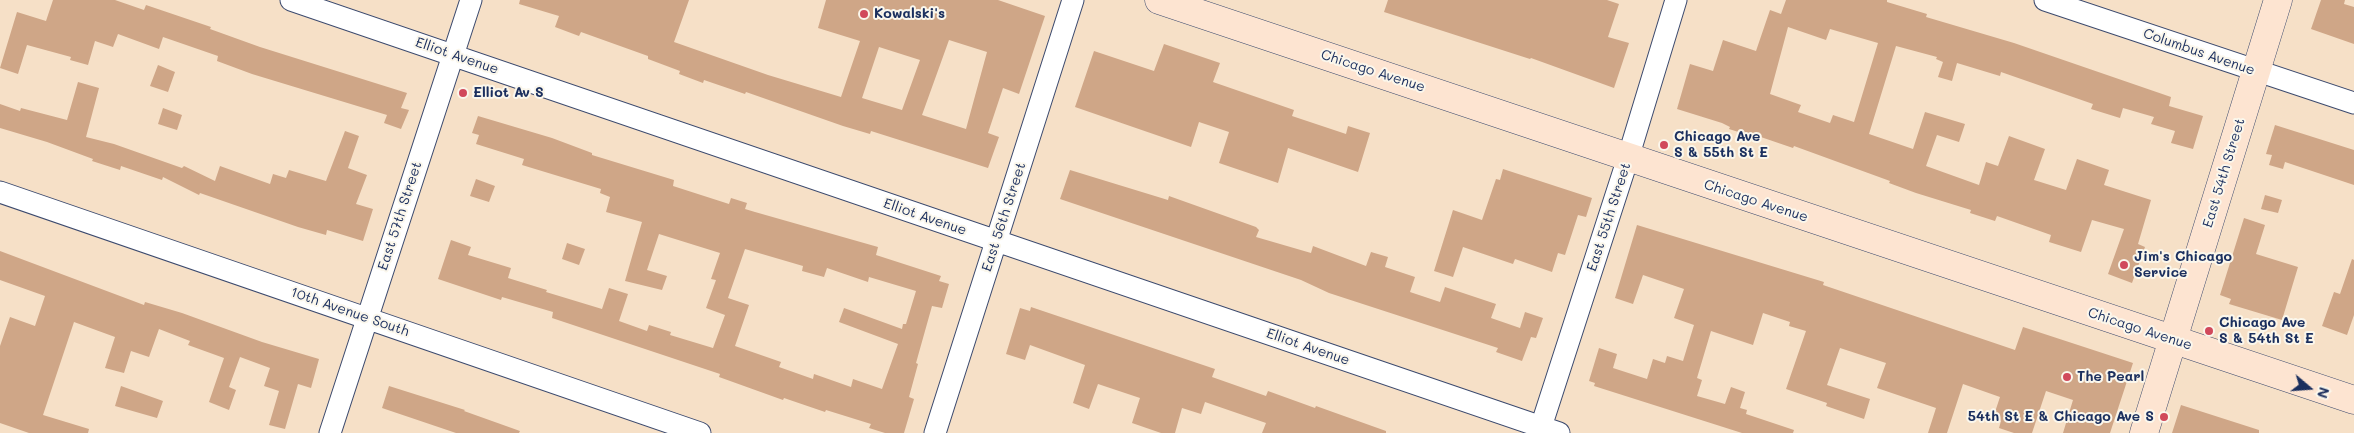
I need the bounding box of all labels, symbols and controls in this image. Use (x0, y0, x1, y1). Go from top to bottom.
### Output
place label: Kowalski's (874, 6, 945, 22)
marker: Kowalski's (858, 8, 870, 20)
street label: Columbus Avenue (2141, 25, 2257, 79)
street label: Elliot Avenue (413, 34, 501, 78)
street label: Chicago Avenue (1319, 46, 1427, 96)
place label: Elliot Av S (473, 85, 544, 101)
marker: Elliot Av S (457, 87, 469, 99)
street label: East 54th Street (2199, 116, 2249, 230)
place label: Chicago Ave S & 55th St E (1674, 129, 1768, 162)
marker: Chicago Ave S & 55th St E (1658, 139, 1670, 151)
street label: East 57th Street (375, 160, 425, 272)
street label: East 56th Street (978, 160, 1030, 274)
street label: East 55th Street (1583, 160, 1635, 274)
street label: Chicago Avenue (1702, 176, 1810, 226)
street label: Elliot Avenue (881, 195, 969, 239)
place label: Jim's Chicago Service (2134, 249, 2232, 282)
marker: Jim's Chicago Service (2118, 259, 2130, 271)
street label: 10th Avenue South (289, 284, 411, 340)
street label: Chicago Avenue (2086, 304, 2194, 354)
place label: Chicago Ave S & 54th St E (2219, 315, 2314, 348)
street label: Elliot Avenue (1264, 325, 1352, 369)
marker: Chicago Ave S & 54th St E (2203, 325, 2215, 337)
north arrow (2284, 363, 2334, 413)
place label: The Pearl (2077, 369, 2144, 385)
marker: The Pearl (2061, 371, 2073, 383)
text: N (2313, 385, 2334, 401)
place label: 54th St E & Chicago Ave S (1968, 409, 2154, 425)
marker: 54th St E & Chicago Ave S (2158, 411, 2170, 423)

